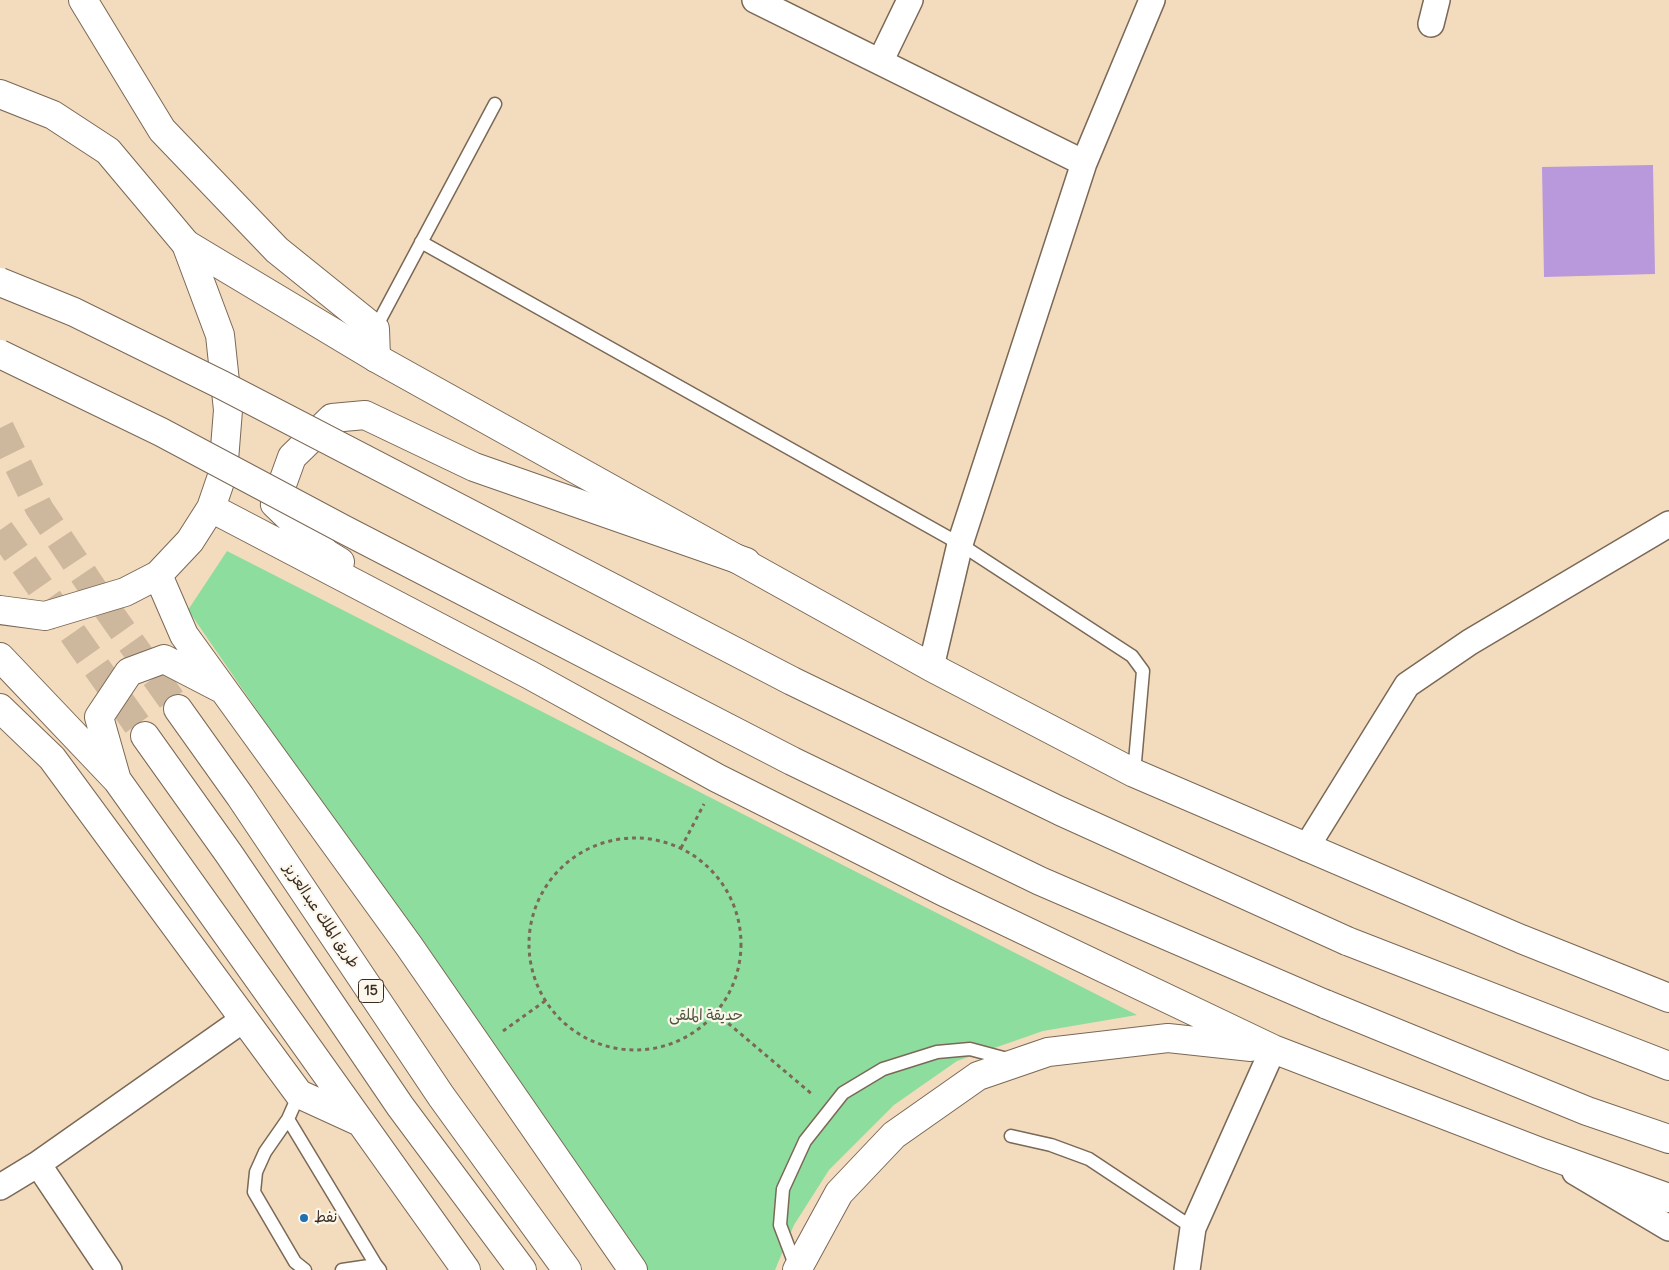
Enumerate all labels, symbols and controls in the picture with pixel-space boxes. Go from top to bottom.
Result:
street label: طريق الملك عبدالعزيز [279,860,363,972]
road number: 15 [358,979,384,1002]
park label: حديقة الملقى [669,1007,743,1025]
place label: نفط [314,1209,337,1227]
marker: نفط [298,1212,310,1224]

